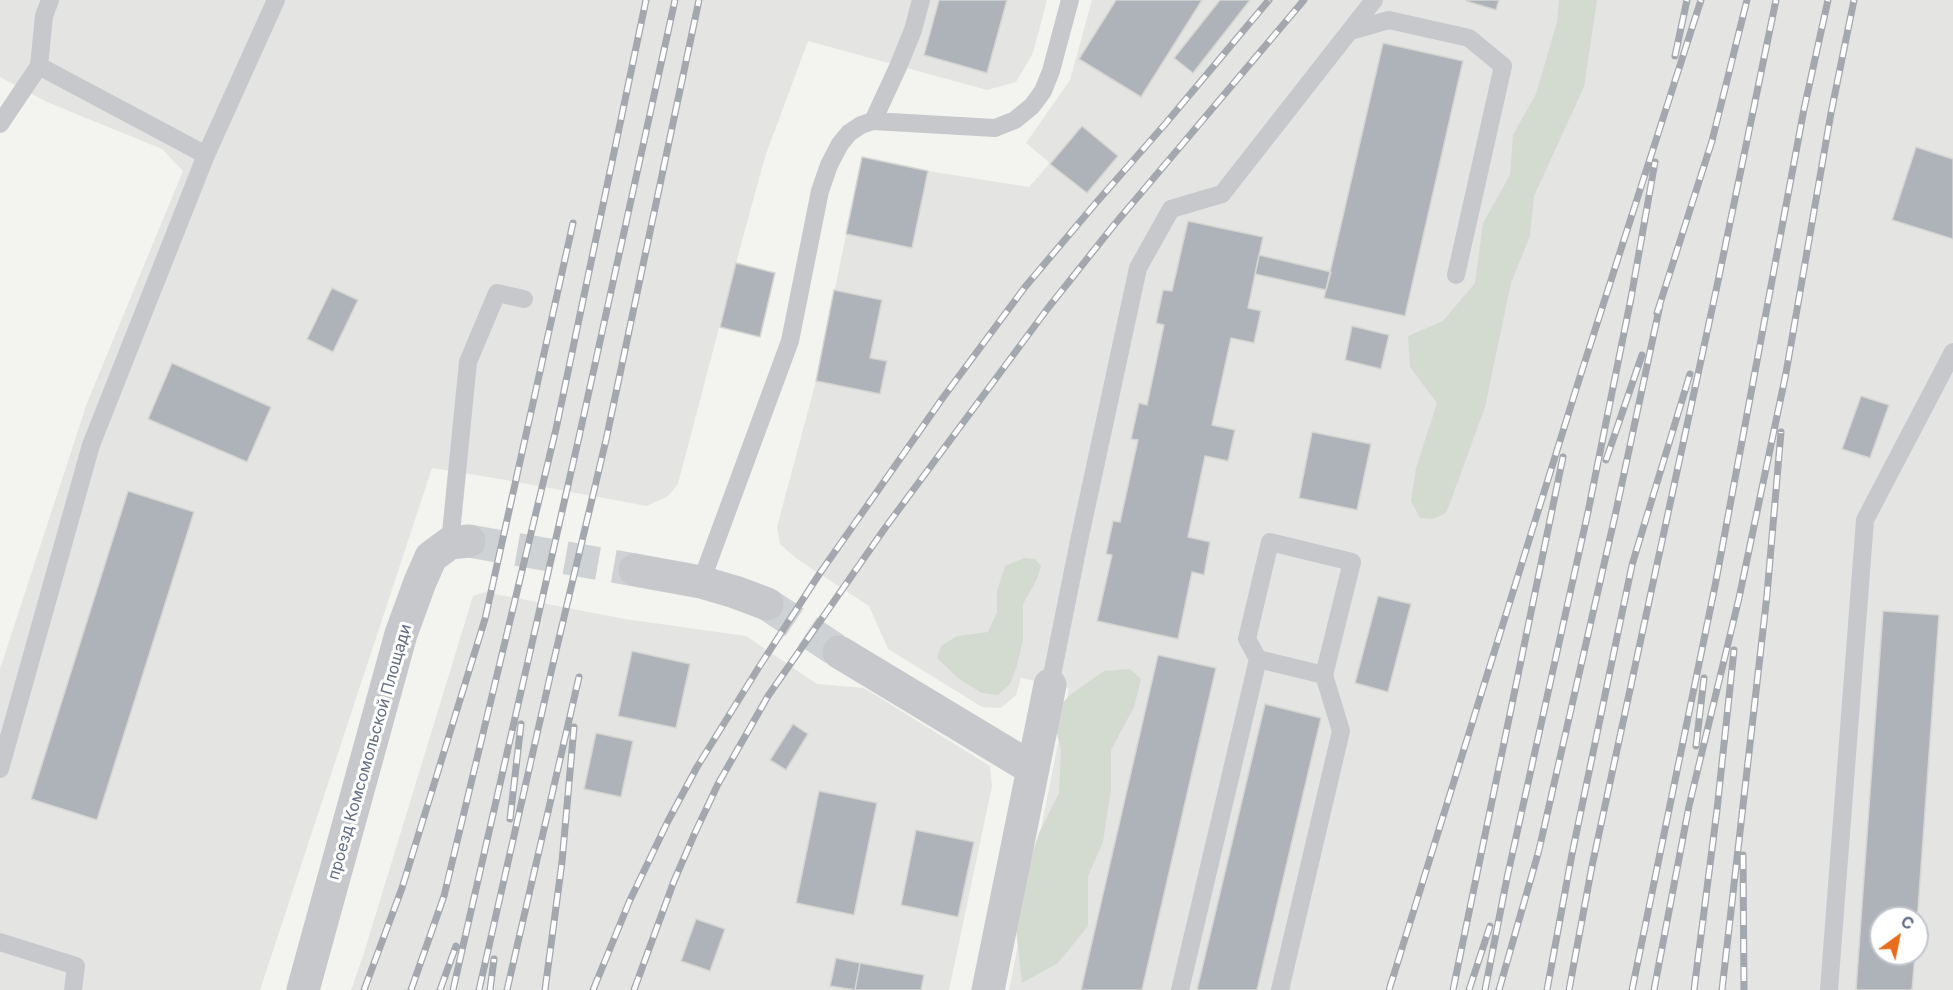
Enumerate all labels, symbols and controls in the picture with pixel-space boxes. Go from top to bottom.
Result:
street label: проезд Комсомольской Площади [324,622,416,882]
north arrow [1869,906,1929,966]
text: С [1897,911,1918,934]

